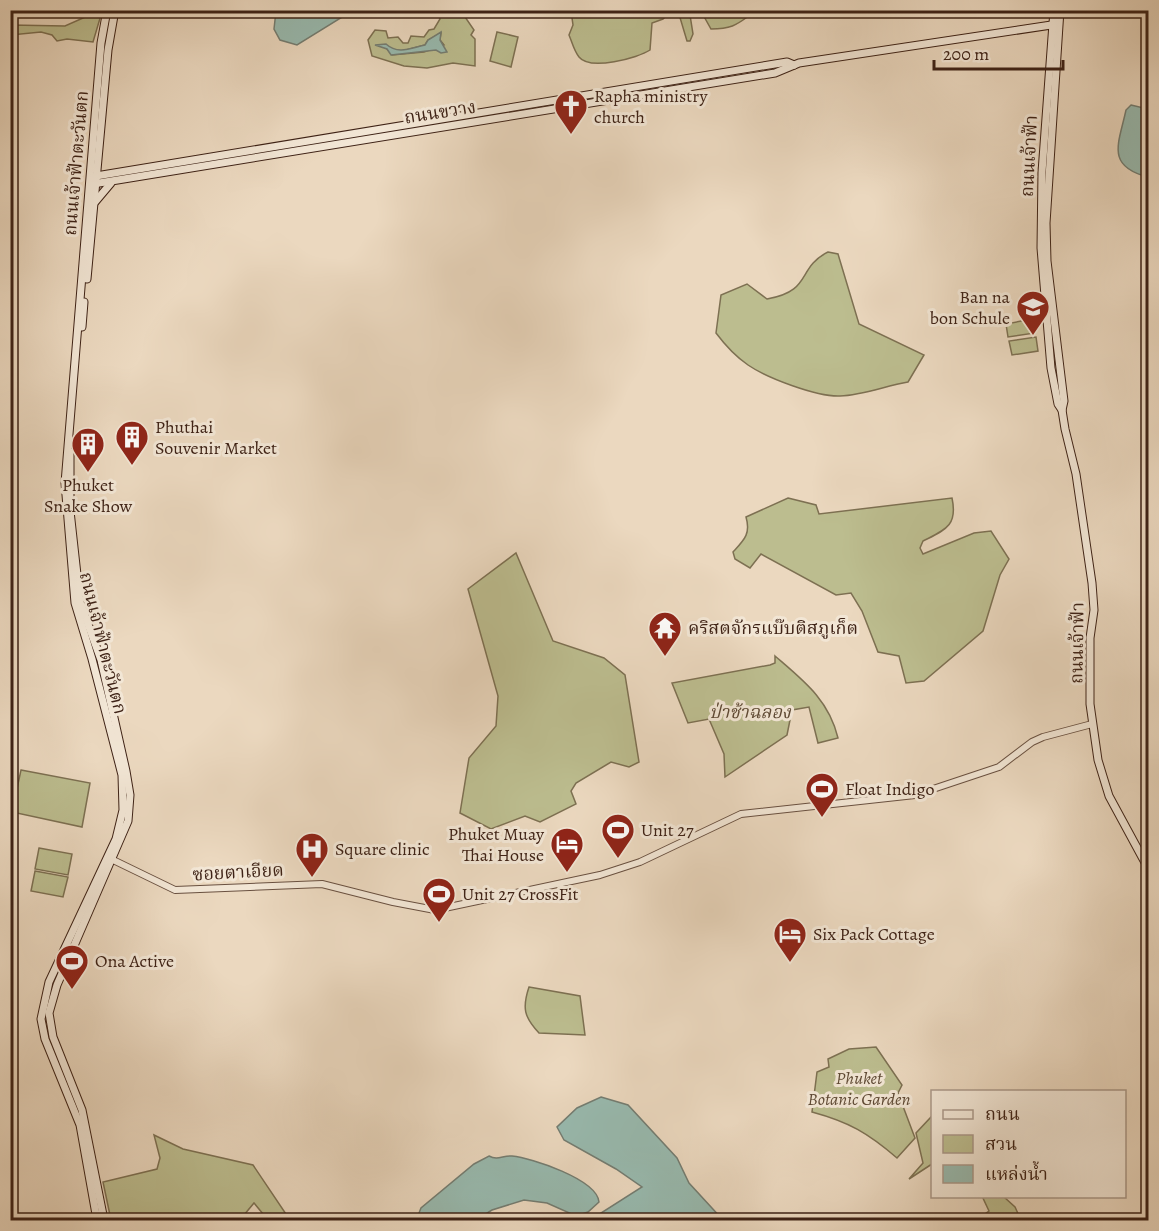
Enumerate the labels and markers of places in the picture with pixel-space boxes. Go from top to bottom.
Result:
place label: Rapha ministry church [594,84,708,129]
church icon: Rapha ministry church [553,88,589,135]
place label: Ban na bon Schule [930,285,1011,330]
school or university icon: Ban na bon Schule [1015,289,1051,336]
place label: Phuthai Souvenir Market [155,415,277,460]
building icon: Phuthai Souvenir Market [114,419,150,466]
building icon: Phuket Snake Show [70,426,106,473]
place label: Phuket Snake Show [44,473,132,518]
temple icon: คริสตจักรแบ๊บติสภูเก็ต [647,610,683,657]
place label: คริสตจักรแบ๊บติสภูเก็ต [688,616,858,640]
sports icon: Float Indigo [804,771,840,818]
place label: Float Indigo [845,777,934,801]
sports icon: Unit 27 [600,812,636,859]
place label: Unit 27 [641,818,694,842]
place label: Phuket Muay Thai House [448,822,545,867]
hotel icon: Phuket Muay Thai House [549,826,585,873]
hospital icon: Square clinic [294,831,330,878]
place label: Square clinic [335,837,430,861]
sports icon: Unit 27 CrossFit [421,876,457,923]
place label: Unit 27 CrossFit [462,882,578,906]
hotel icon: Six Pack Cottage [772,916,808,963]
place label: Six Pack Cottage [813,922,935,946]
sports icon: Ona Active [54,943,90,990]
place label: Ona Active [95,949,174,973]

